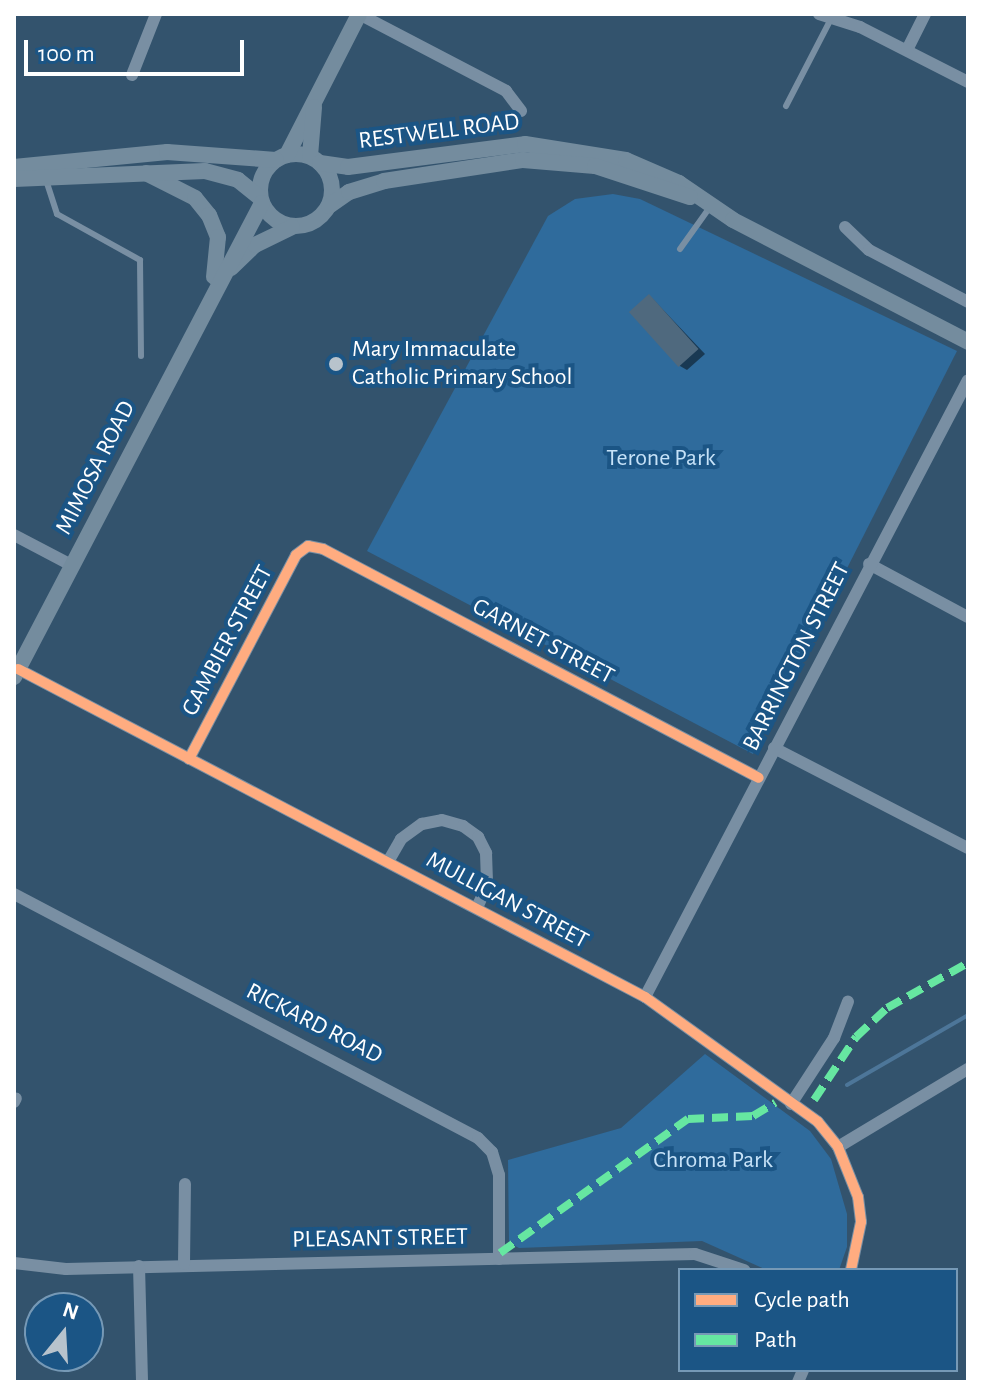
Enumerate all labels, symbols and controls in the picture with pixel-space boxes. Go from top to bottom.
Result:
scale bar [28,24,248,74]
text: 100 m [38,42,95,66]
street label: RESTWELL ROAD [357,108,521,156]
place label: Mary Immaculate Catholic Primary School [352,336,572,392]
marker: Mary Immaculate Catholic Primary School [327,355,345,373]
street label: MIMOSA ROAD [50,396,142,540]
park label: Terone Park [606,445,716,473]
street label: BARRINGTON STREET [737,558,857,756]
street label: GAMBIER STREET [176,561,280,721]
street label: GARNET STREET [467,593,619,691]
street label: MULLIGAN STREET [421,846,593,956]
street label: RICKARD ROAD [241,977,387,1071]
park label: Chroma Park [653,1147,773,1175]
street label: PLEASANT STREET [292,1223,468,1255]
legend [678,1268,958,1372]
text: Cycle path [754,1288,850,1312]
north arrow [24,1292,104,1372]
text: N [60,1298,81,1324]
text: Path [754,1328,797,1352]

